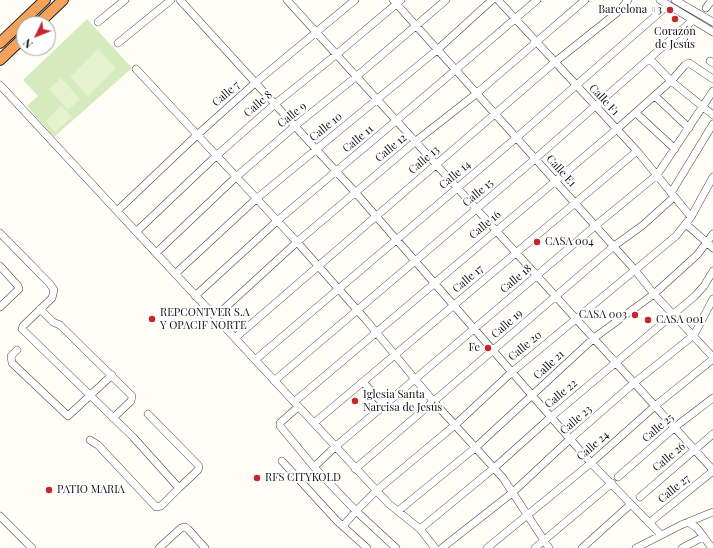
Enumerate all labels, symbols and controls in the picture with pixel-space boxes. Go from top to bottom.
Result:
place label: Barcelona #3 [598,3,662,17]
marker: Barcelona #3 [665,5,675,15]
marker: Corazón de Jesús [670,14,680,24]
north arrow [16,16,56,56]
place label: Corazón de Jesús [654,25,696,51]
text: N [19,36,36,52]
street label: Calle 7 [210,79,242,109]
street label: Calle F1 [586,82,622,118]
street label: Calle 8 [241,88,275,120]
street label: Calle 9 [275,99,309,131]
street label: Calle 10 [307,110,345,144]
street label: Calle 11 [340,122,376,156]
street label: Calle 12 [373,131,409,165]
street label: Calle 13 [406,143,442,177]
street label: Calle E1 [543,152,579,190]
street label: Calle 14 [437,158,473,192]
street label: Calle 15 [460,176,496,210]
street label: Calle 16 [466,208,504,242]
place label: CASA 004 [545,235,594,249]
marker: CASA 004 [532,237,542,247]
street label: Calle 17 [450,262,486,296]
street label: Calle 18 [497,262,535,296]
place label: REPCONTVER S.A Y OPACIF NORTE [160,306,250,332]
street label: Calle 19 [489,307,525,341]
place label: CASA 003 [579,308,627,322]
marker: CASA 003 [630,310,640,320]
place label: CASA 001 [656,313,703,327]
marker: REPCONTVER S.A Y OPACIF NORTE [147,314,157,324]
marker: CASA 001 [643,315,653,325]
street label: Calle 20 [506,328,544,364]
place label: Fe [468,341,480,355]
marker: Fe [483,343,493,353]
street label: Calle 21 [531,348,567,382]
street label: Calle 22 [542,377,580,411]
place label: Iglesia Santa Narcisa de Jesús [363,388,442,414]
marker: Iglesia Santa Narcisa de Jesús [350,396,360,406]
street label: Calle 23 [557,403,595,437]
street label: Calle 25 [639,411,677,445]
street label: Calle 24 [574,428,612,464]
street label: Calle 26 [650,440,688,474]
place label: RFS CITYKOLD [265,471,341,485]
street label: Calle 27 [655,472,693,506]
marker: RFS CITYKOLD [252,473,262,483]
place label: PATIO MARIA [57,483,125,497]
marker: PATIO MARIA [44,485,54,495]

